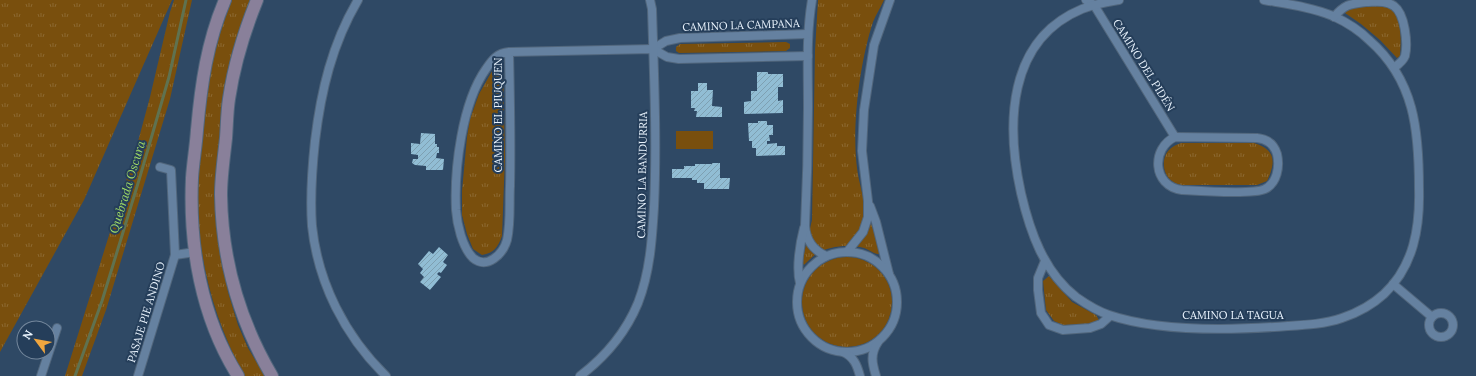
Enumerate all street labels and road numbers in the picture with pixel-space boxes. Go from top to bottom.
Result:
street label: CAMINO LA CAMPANA [682,16,801,34]
street label: CAMINO DEL PIDÉN [1110,16,1178,114]
street label: CAMINO EL PIUQUEN [491,58,505,173]
street label: CAMINO LA BANDURRIA [634,110,650,239]
street label: PASAJE PIE ANDINO [124,260,168,364]
street label: CAMINO LA TAGUA [1182,308,1285,322]

